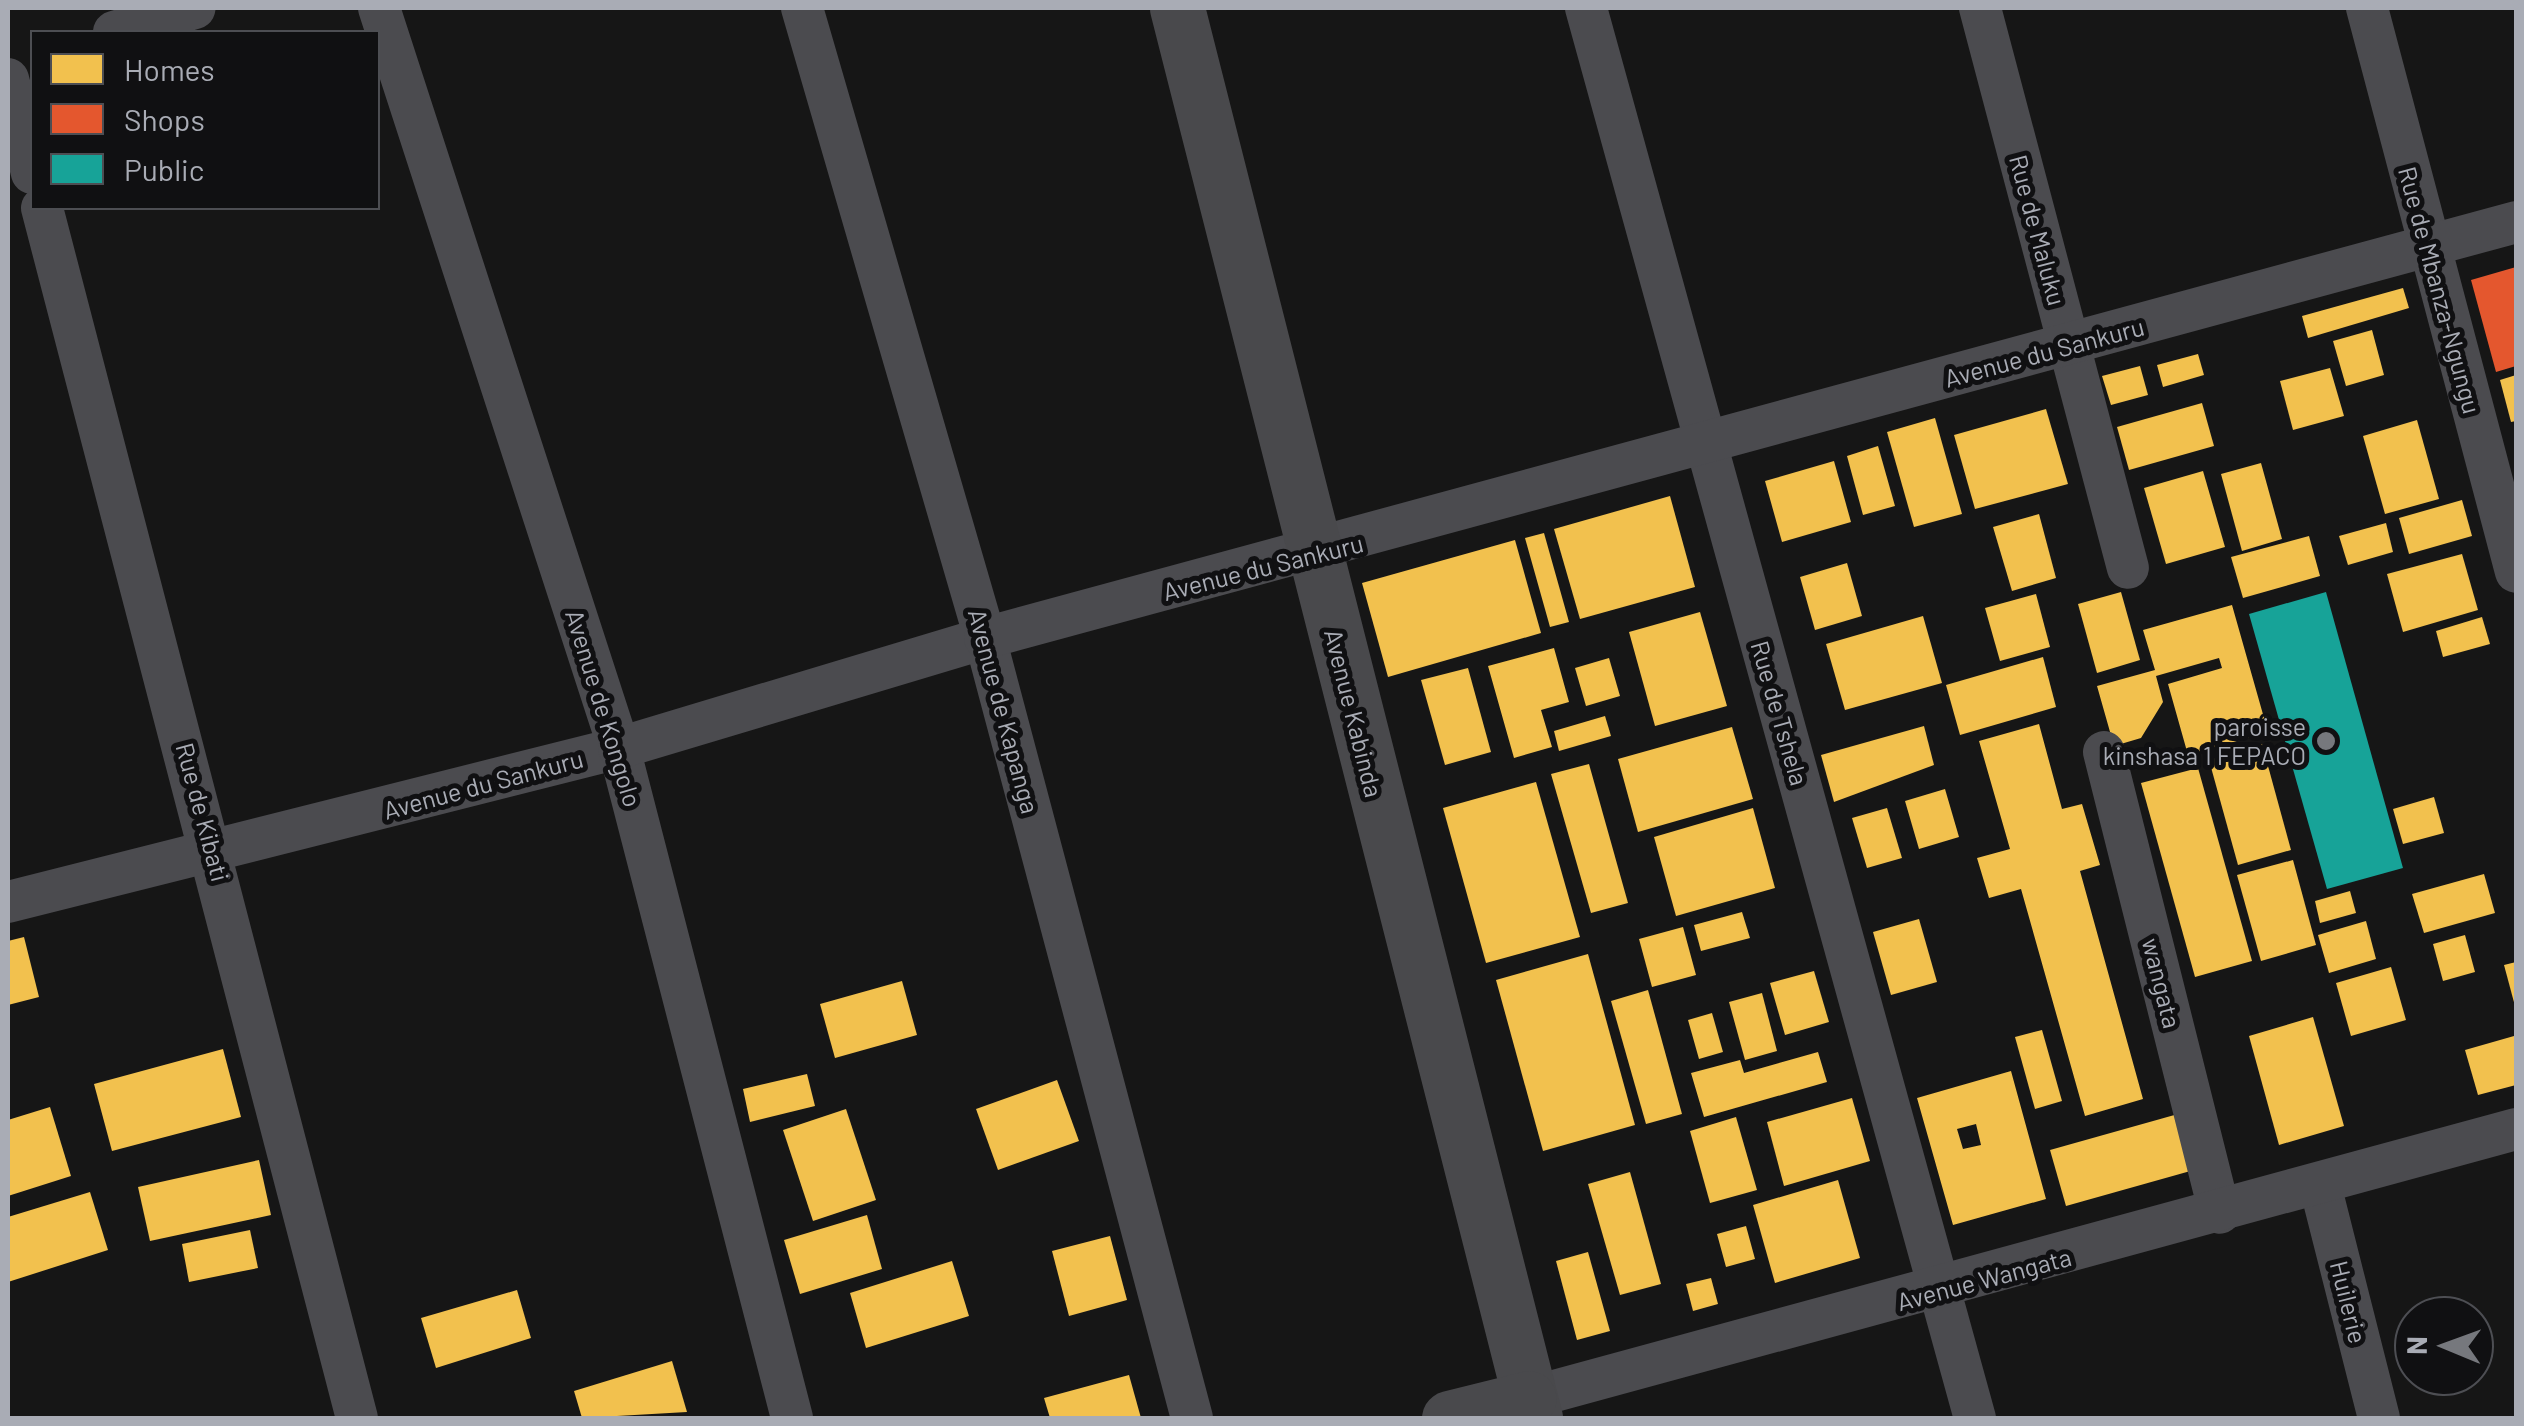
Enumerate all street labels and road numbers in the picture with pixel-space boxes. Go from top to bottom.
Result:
street label: Rue de Maluku [2003,151,2073,309]
street label: Rue de Mbanza-Ngungu [2393,163,2487,417]
street label: Avenue du Sankuru [1941,311,2147,393]
street label: Avenue du Sankuru [1160,528,1366,606]
street label: Avenue de Kapanga [962,605,1046,817]
street label: Avenue de Kongolo [560,606,648,810]
street label: Avenue Kabinda [1319,626,1389,800]
street label: Rue de Tshela [1745,637,1815,789]
street label: Rue de Kibati [170,739,236,885]
street label: Avenue du Sankuru [380,743,586,825]
street label: wangata [2136,935,2188,1031]
street label: Avenue Wangata [1893,1241,2075,1317]
street label: Huilerie [2324,1258,2374,1346]

